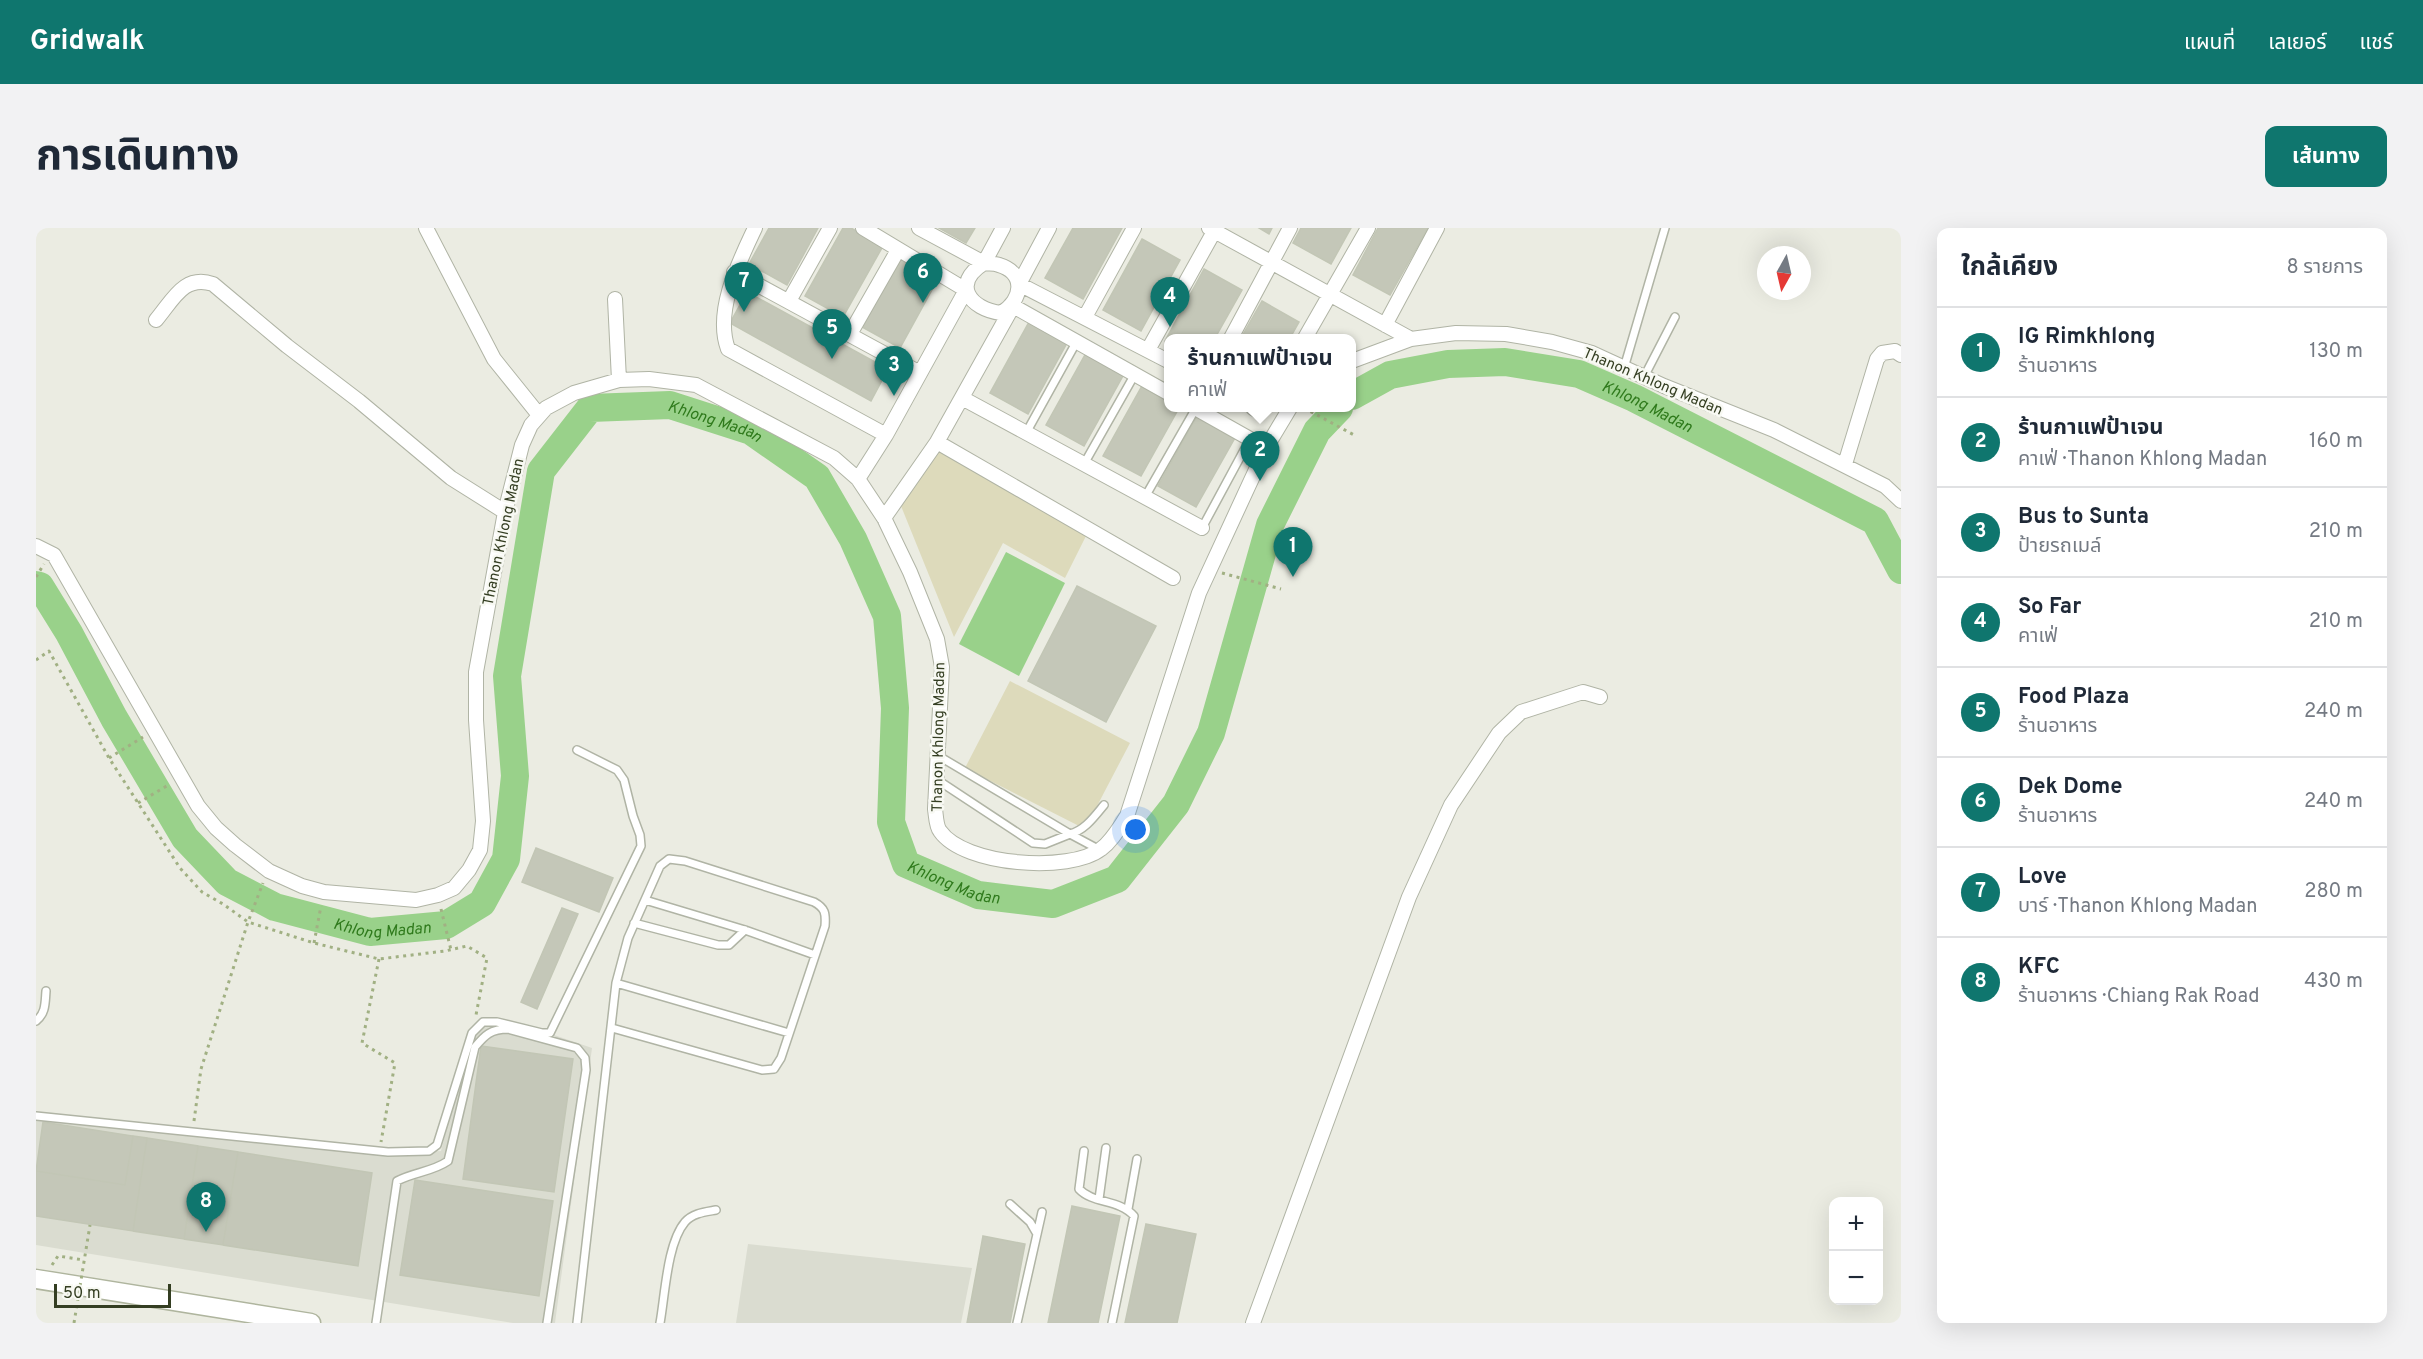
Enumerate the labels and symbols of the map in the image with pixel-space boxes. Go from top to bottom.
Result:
north arrow [1757,246,1811,300]
pin: 6 [904,254,942,303]
pin: 7 [724,262,764,312]
pin: 4 [1150,278,1190,327]
pin: 5 [812,310,852,359]
street label: Thanon Khlong Madan [1580,343,1726,419]
pin: 3 [874,346,914,396]
water label: Khlong Madan [1599,376,1695,438]
water label: Khlong Madan [665,397,766,448]
pin: 2 [1240,432,1280,481]
street label: Thanon Khlong Madan [480,457,529,608]
pin: 1 [1274,528,1312,577]
street label: Thanon Khlong Madan [929,662,950,812]
your location [1121,815,1150,844]
water label: Khlong Madan [903,858,1001,910]
water label: Khlong Madan [331,915,432,944]
pin: 8 [186,1182,226,1232]
scale bar [54,1281,171,1308]

